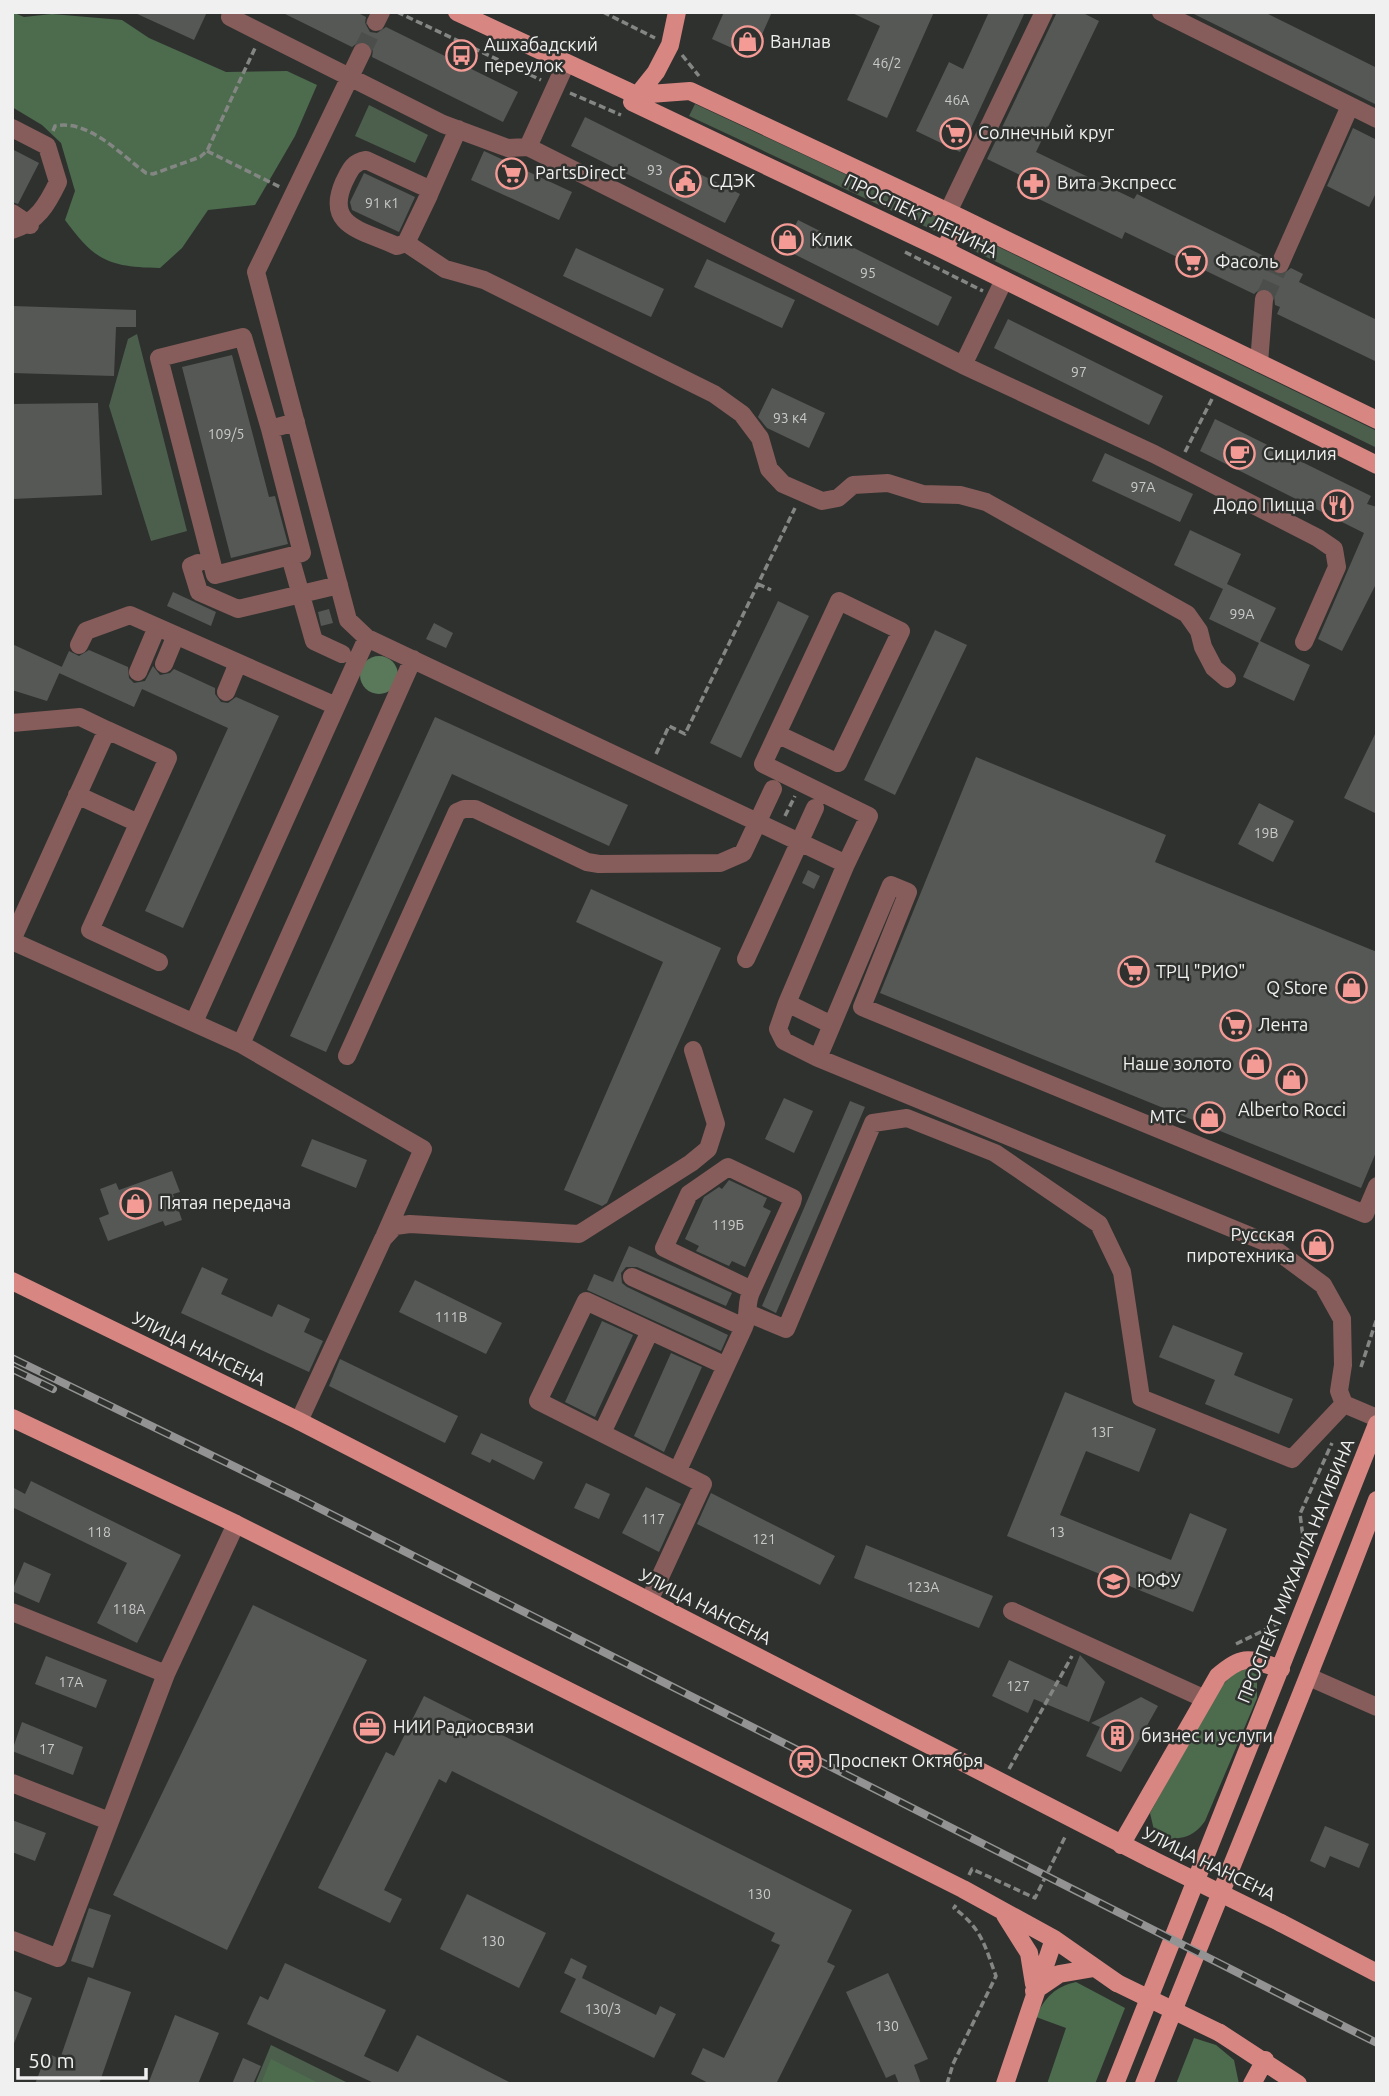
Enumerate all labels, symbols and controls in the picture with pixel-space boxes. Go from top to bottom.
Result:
shop icon: Ванлав [730,25,764,59]
place label: Ванлав [770,31,831,51]
place label: Ашхабадский переулок [484,34,598,75]
bus stop icon: Ашхабадский переулок [444,38,478,72]
house number: 46/2 [873,55,901,71]
house number: 46А [945,92,969,108]
supermarket icon: Солнечный круг [938,116,972,150]
place label: Солнечный круг [978,122,1114,142]
supermarket icon: PartsDirect [495,156,529,190]
place label: PartsDirect [535,162,626,182]
house number: 93 [647,162,663,178]
public building icon: СДЭК [669,164,703,198]
pharmacy icon: Вита Экспресс [1017,166,1051,200]
street label: ПРОСПЕКТ ЛЕНИНА [841,169,1002,261]
place label: СДЭК [709,170,755,190]
place label: Вита Экспресс [1057,172,1176,192]
house number: 91 к1 [365,195,399,211]
shop icon: Клик [771,223,805,257]
place label: Клик [811,229,853,249]
supermarket icon: Фасоль [1175,245,1209,279]
place label: Фасоль [1215,251,1278,271]
house number: 95 [860,265,876,281]
house number: 97 [1071,364,1087,380]
house number: 93 к4 [773,410,807,426]
house number: 109/5 [208,426,244,442]
cafe icon: Сицилия [1223,437,1257,471]
place label: Сицилия [1263,443,1337,463]
house number: 97А [1131,479,1155,495]
restaurant icon: Додо Пицца [1321,488,1355,522]
place label: Додо Пицца [1213,494,1315,514]
house number: 99А [1230,606,1254,622]
house number: 19В [1254,825,1278,841]
supermarket icon: ТРЦ "РИО" [1116,955,1150,989]
place label: ТРЦ "РИО" [1156,961,1245,981]
shop icon: Q Store [1334,971,1368,1005]
place label: Q Store [1266,977,1328,998]
supermarket icon: Лента [1218,1008,1252,1042]
place label: Лента [1258,1014,1308,1034]
shop icon: Наше золото [1238,1047,1272,1081]
place label: Наше золото [1123,1053,1232,1073]
shop icon: Alberto Rocci [1275,1062,1309,1096]
place label: Alberto Rocci [1238,1099,1346,1119]
shop icon: МТС [1192,1100,1226,1134]
place label: МТС [1150,1106,1186,1126]
shop icon: Пятая передача [119,1186,153,1220]
place label: Пятая передача [159,1192,291,1212]
house number: 119Б [712,1217,744,1233]
place label: Русская пиротехника [1186,1224,1295,1265]
shop icon: Русская пиротехника [1301,1228,1335,1262]
street label: УЛИЦА НАНСЕНА [130,1307,270,1389]
house number: 111В [435,1309,467,1325]
house number: 13Г [1091,1424,1113,1440]
street label: ПРОСПЕКТ МИХАИЛА НАГИБИНА [1233,1435,1357,1706]
house number: 117 [641,1511,665,1527]
house number: 118 [87,1524,111,1540]
house number: 13 [1049,1524,1065,1540]
house number: 121 [752,1531,776,1547]
street label: УЛИЦА НАНСЕНА [636,1564,775,1648]
school or university icon: ЮФУ [1097,1564,1131,1598]
place label: ЮФУ [1137,1570,1181,1590]
house number: 123А [907,1579,939,1595]
house number: 118А [113,1601,145,1617]
house number: 17А [59,1674,83,1690]
house number: 127 [1006,1678,1030,1694]
office icon: НИИ Радиосвязи [353,1710,387,1744]
place label: НИИ Радиосвязи [393,1716,534,1736]
building icon: бизнес и услуги [1101,1719,1135,1753]
place label: бизнес и услуги [1141,1725,1273,1745]
house number: 17 [39,1741,55,1757]
station icon: Проспект Октября [788,1744,822,1778]
place label: Проспект Октября [828,1750,983,1770]
street label: УЛИЦА НАНСЕНА [1140,1822,1280,1904]
house number: 130 [747,1886,771,1902]
house number: 130 [481,1933,505,1949]
house number: 130/3 [585,2001,621,2017]
house number: 130 [875,2018,899,2034]
scale bar [18,2036,145,2080]
text: 50 m [28,2048,75,2072]

